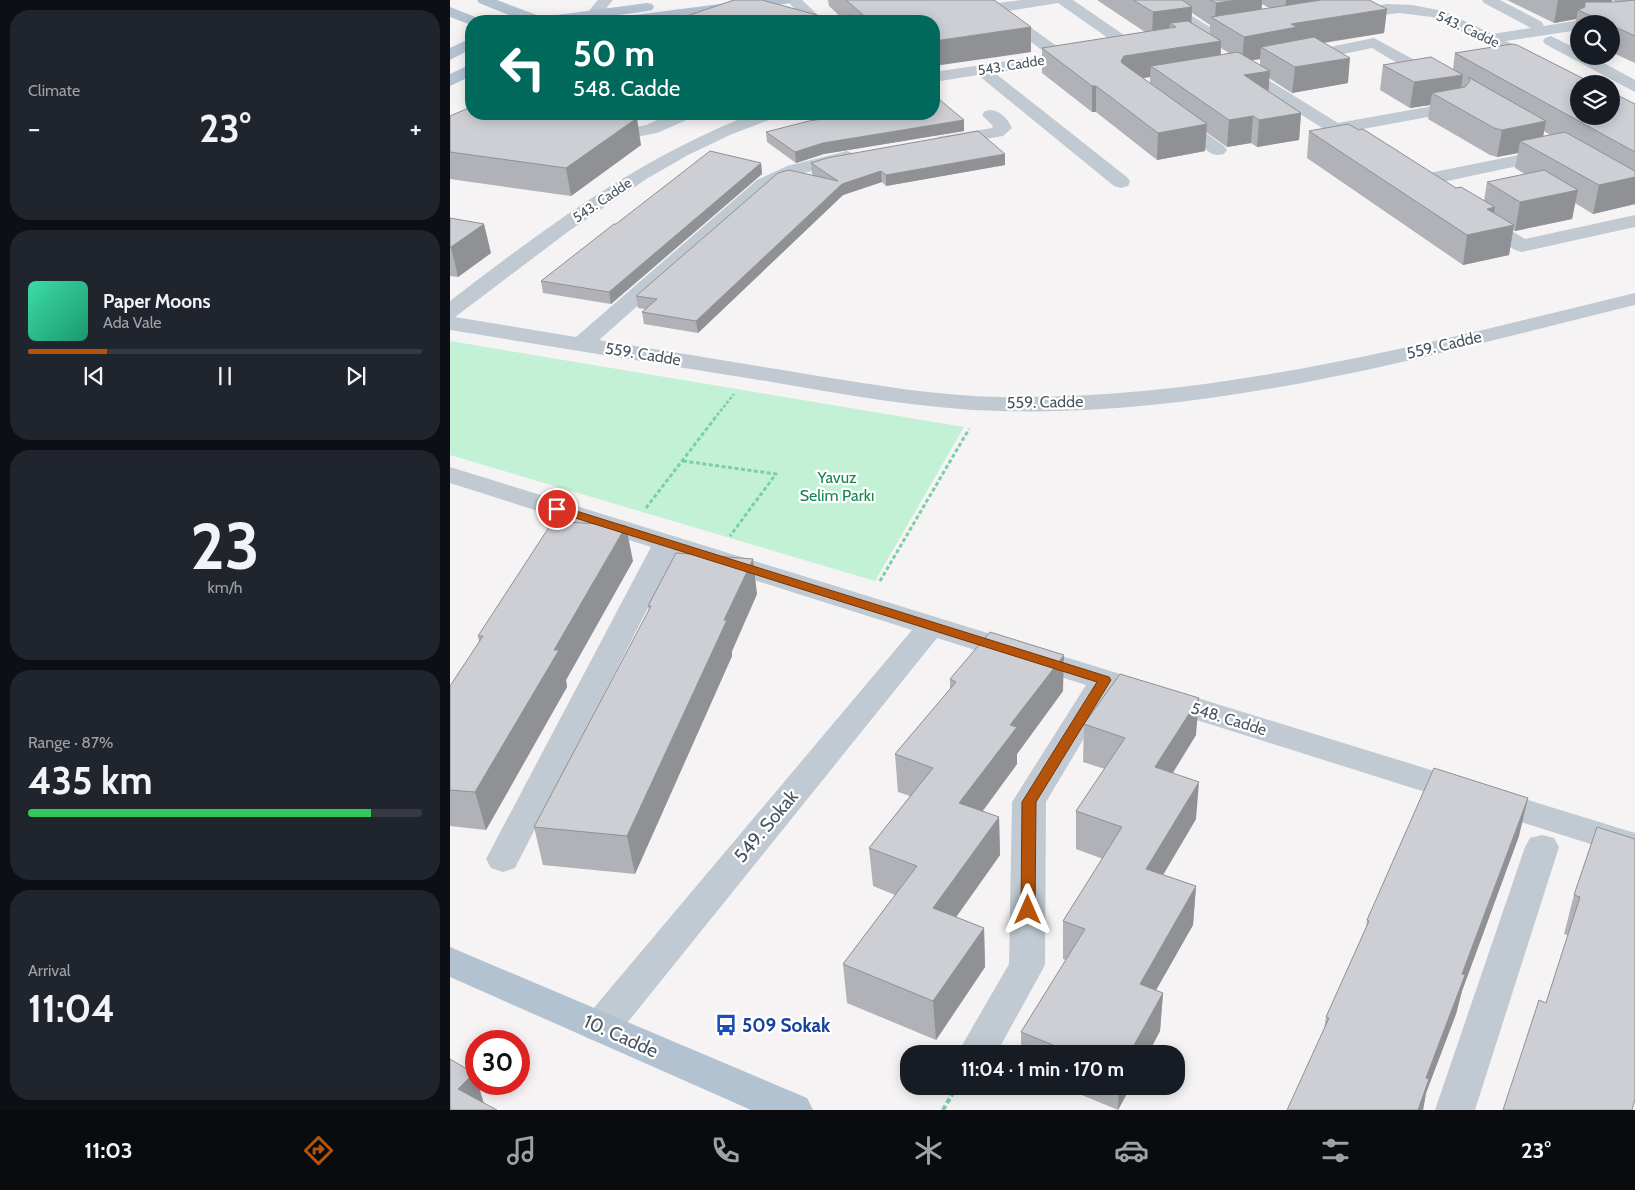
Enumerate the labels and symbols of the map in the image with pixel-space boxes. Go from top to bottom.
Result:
street label: 543. Cadde [1434,7,1502,51]
street label: 543. Cadde [976,51,1046,79]
street label: 543. Cadde [569,174,635,226]
street label: 559. Cadde [1405,327,1483,363]
street label: 559. Cadde [604,339,682,369]
street label: 559. Cadde [1007,392,1083,412]
park label: Yavuz Selim Parkı [800,468,874,505]
pin [536,488,578,530]
street label: 548. Cadde [1189,699,1269,739]
street label: 549. Sokak [729,785,803,867]
position arrow [1001,883,1053,935]
street label: 10. Cadde [580,1009,662,1063]
bus stop icon: 509 Sokak [713,1012,739,1038]
place label: 509 Sokak [742,1014,831,1037]
speed limit sign: 30 [465,1030,530,1095]

